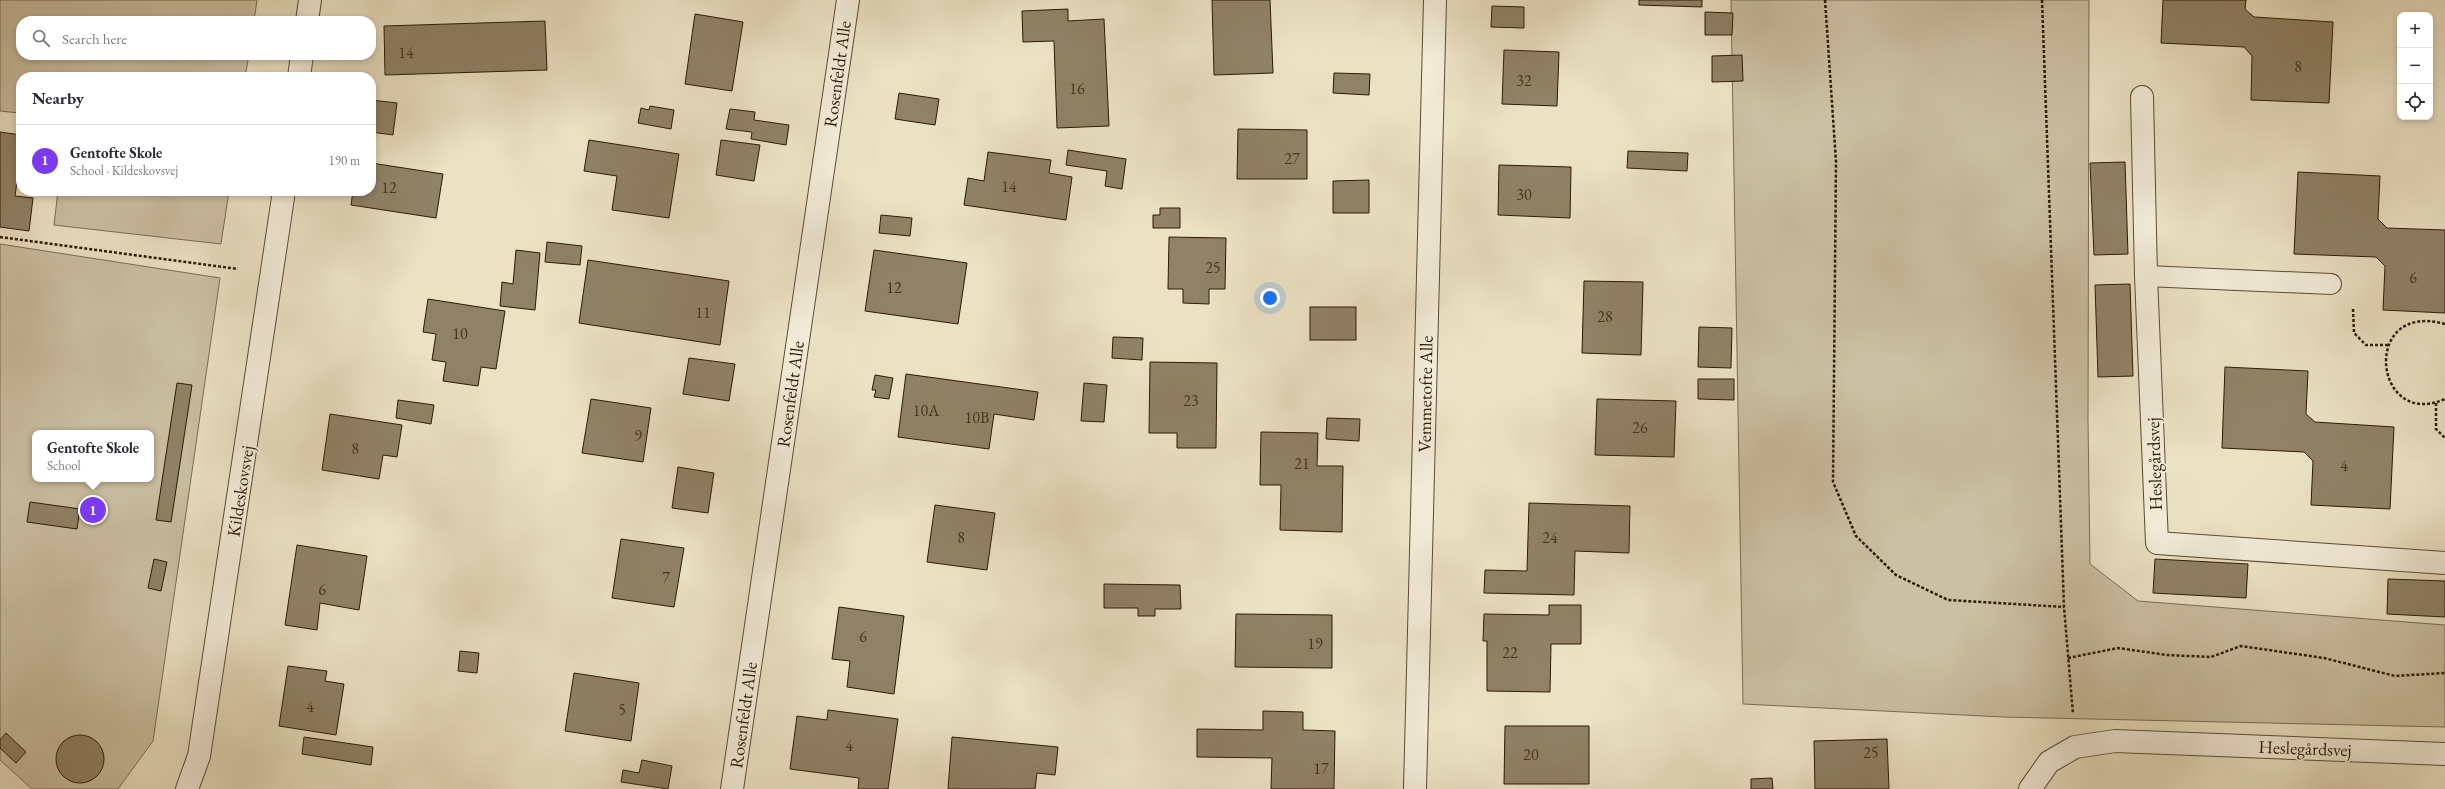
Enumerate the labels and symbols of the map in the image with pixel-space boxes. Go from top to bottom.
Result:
street label: Rosenfeldt Alle [818,19,856,129]
house number: 14 [398,42,414,63]
house number: 8 [2294,56,2302,77]
house number: 32 [1516,70,1532,91]
house number: 16 [1069,78,1085,99]
house number: 27 [1284,148,1300,169]
house number: 14 [1001,176,1017,197]
house number: 12 [381,177,397,198]
house number: 30 [1516,184,1532,205]
house number: 25 [1205,257,1221,278]
house number: 6 [2409,267,2417,288]
house number: 12 [886,277,902,298]
your location [1260,288,1280,308]
house number: 11 [695,302,711,323]
house number: 28 [1597,306,1613,327]
house number: 10 [452,323,468,344]
street label: Vemmetofte Alle [1412,335,1438,453]
street label: Rosenfeldt Alle [771,339,809,449]
house number: 23 [1183,390,1199,411]
house number: 10A [913,400,940,421]
house number: 10B [965,407,989,428]
house number: 26 [1632,417,1648,438]
street label: Heslegårdsvej [2141,417,2167,511]
house number: 9 [634,425,642,446]
house number: 8 [351,438,359,459]
street label: Kildeskovsvej [221,444,259,538]
house number: 21 [1294,453,1310,474]
house number: 4 [2340,455,2348,476]
pin: 1 [80,495,106,525]
house number: 8 [957,527,965,548]
house number: 24 [1542,527,1558,548]
house number: 7 [662,567,670,588]
house number: 6 [318,579,326,600]
house number: 6 [859,626,867,647]
house number: 19 [1307,633,1323,654]
house number: 22 [1502,642,1518,663]
street label: Rosenfeldt Alle [724,660,762,770]
house number: 4 [306,696,314,717]
house number: 5 [618,699,626,720]
house number: 4 [845,735,853,756]
street label: Heslegårdsvej [2258,735,2352,761]
house number: 25 [1863,742,1879,763]
house number: 20 [1523,744,1539,765]
house number: 17 [1313,758,1329,779]

